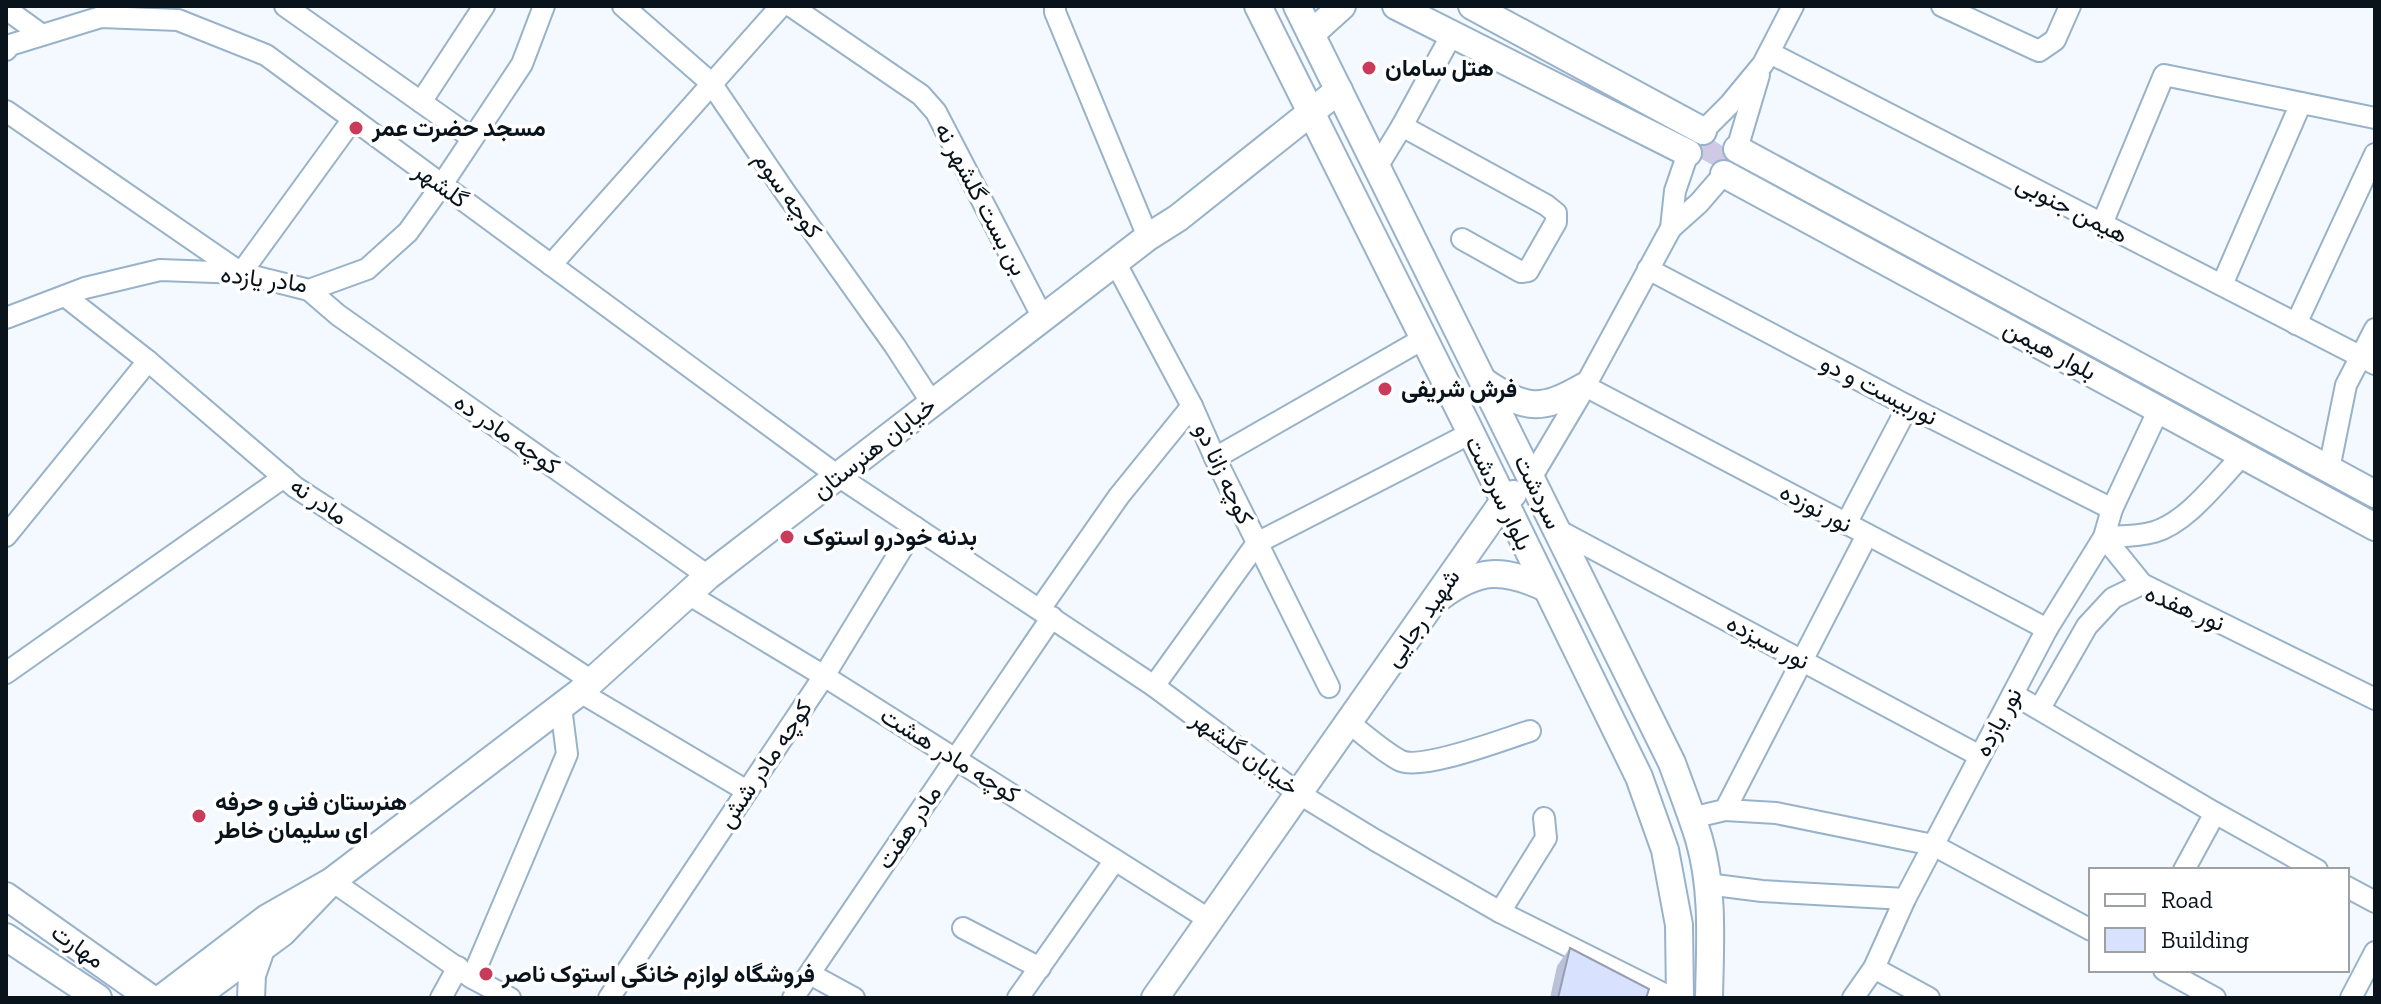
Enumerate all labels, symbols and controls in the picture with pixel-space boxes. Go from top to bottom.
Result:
place label: هتل سامان [1385,53,1494,82]
marker: هتل سامان [1360,59,1378,77]
place label: مسجد حضرت عمر [371,113,546,143]
street label: بن بست گلشهر نه [928,117,1034,281]
marker: مسجد حضرت عمر [347,119,365,137]
street label: کوچه سوم [746,146,829,245]
street label: گلشهر [407,155,474,215]
street label: هیمن جنوبی [2011,168,2133,250]
street label: مادر یازده [219,259,309,299]
street label: بلوار هیمن [1998,313,2102,387]
street label: نوربیست و دو [1816,348,1942,432]
place label: فرش شریفی [1401,374,1517,404]
marker: فرش شریفی [1376,380,1394,398]
street label: کوچه مادر ده [448,387,566,482]
street label: خیابان هنرستان [806,390,942,506]
street label: کوچه زانا دو [1187,419,1260,530]
street label: بلوار سردشت [1458,431,1540,555]
street label: سردشت [1507,450,1569,534]
street label: مادر نه [284,470,354,532]
street label: نور نوزده [1775,477,1857,539]
place label: بدنه خودرو استوک [803,522,977,552]
marker: بدنه خودرو استوک [778,528,796,546]
street label: شهید رجایی [1377,563,1467,673]
street label: نور هفده [2141,578,2229,638]
street label: نور سیزده [1721,608,1815,676]
street label: نور یازده [1967,682,2029,762]
street label: کوچه مادر شش [711,694,820,834]
street label: کوچه مادر هشت [874,700,1025,811]
street label: خیابان گلشهر [1184,703,1305,802]
street label: مادر هفت [870,779,948,875]
place label: هنرستان فنی و حرفه ای سلیمان خاطر [214,787,407,845]
marker: هنرستان فنی و حرفه ای سلیمان خاطر [190,807,208,825]
legend [2089,868,2349,972]
text: Road [2161,885,2213,914]
street label: مهارت [45,917,111,975]
text: Building [2161,925,2249,954]
place label: فروشگاه لوازم خانگى استوک ناصر [501,959,815,990]
marker: فروشگاه لوازم خانگى استوک ناصر [477,965,495,983]

